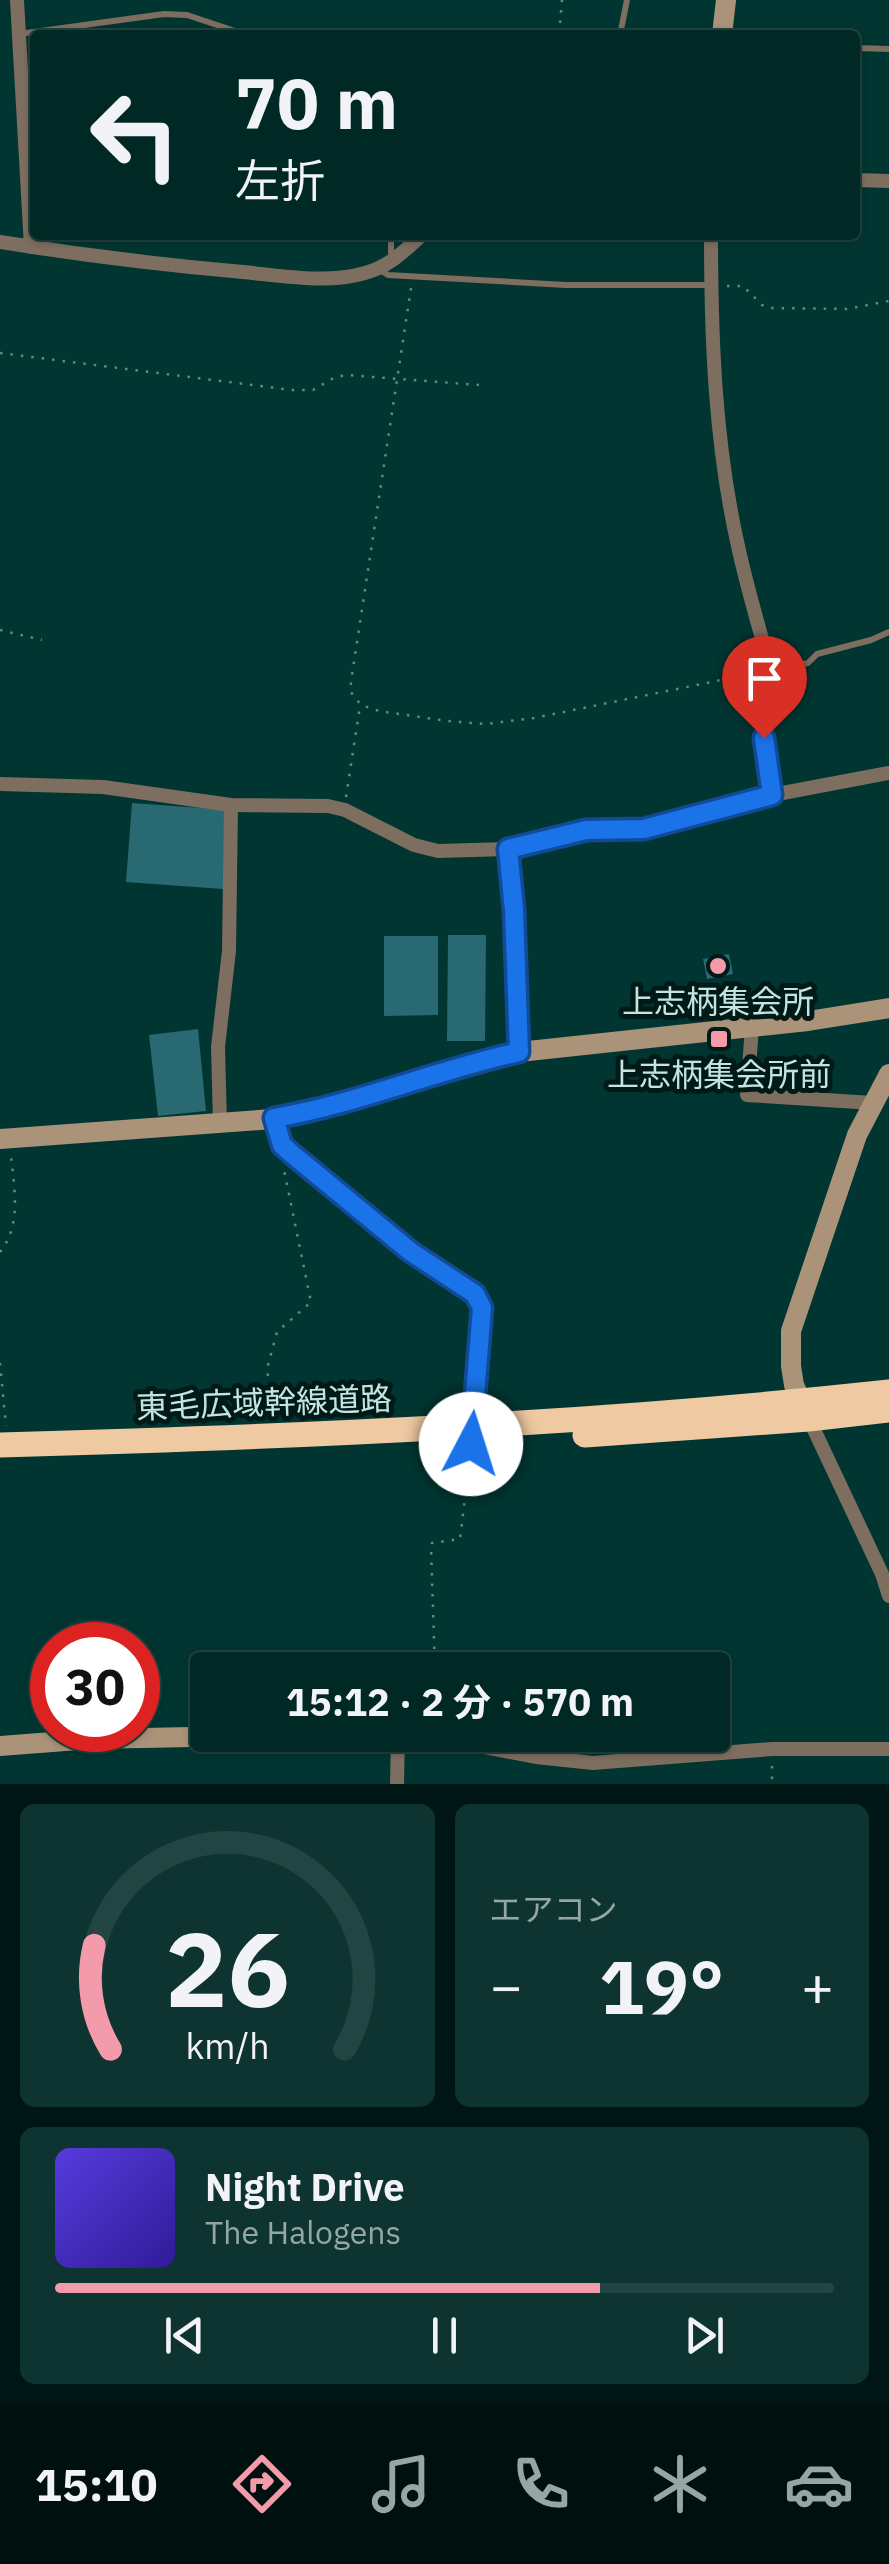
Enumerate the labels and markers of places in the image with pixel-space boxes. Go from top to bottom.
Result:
pin [722,636,807,739]
marker: 上志柄集会所 [707,955,729,977]
place label: 上志柄集会所 [622,980,814,1022]
marker: 上志柄集会所前 [708,1028,730,1050]
place label: 上志柄集会所前 [607,1053,831,1095]

